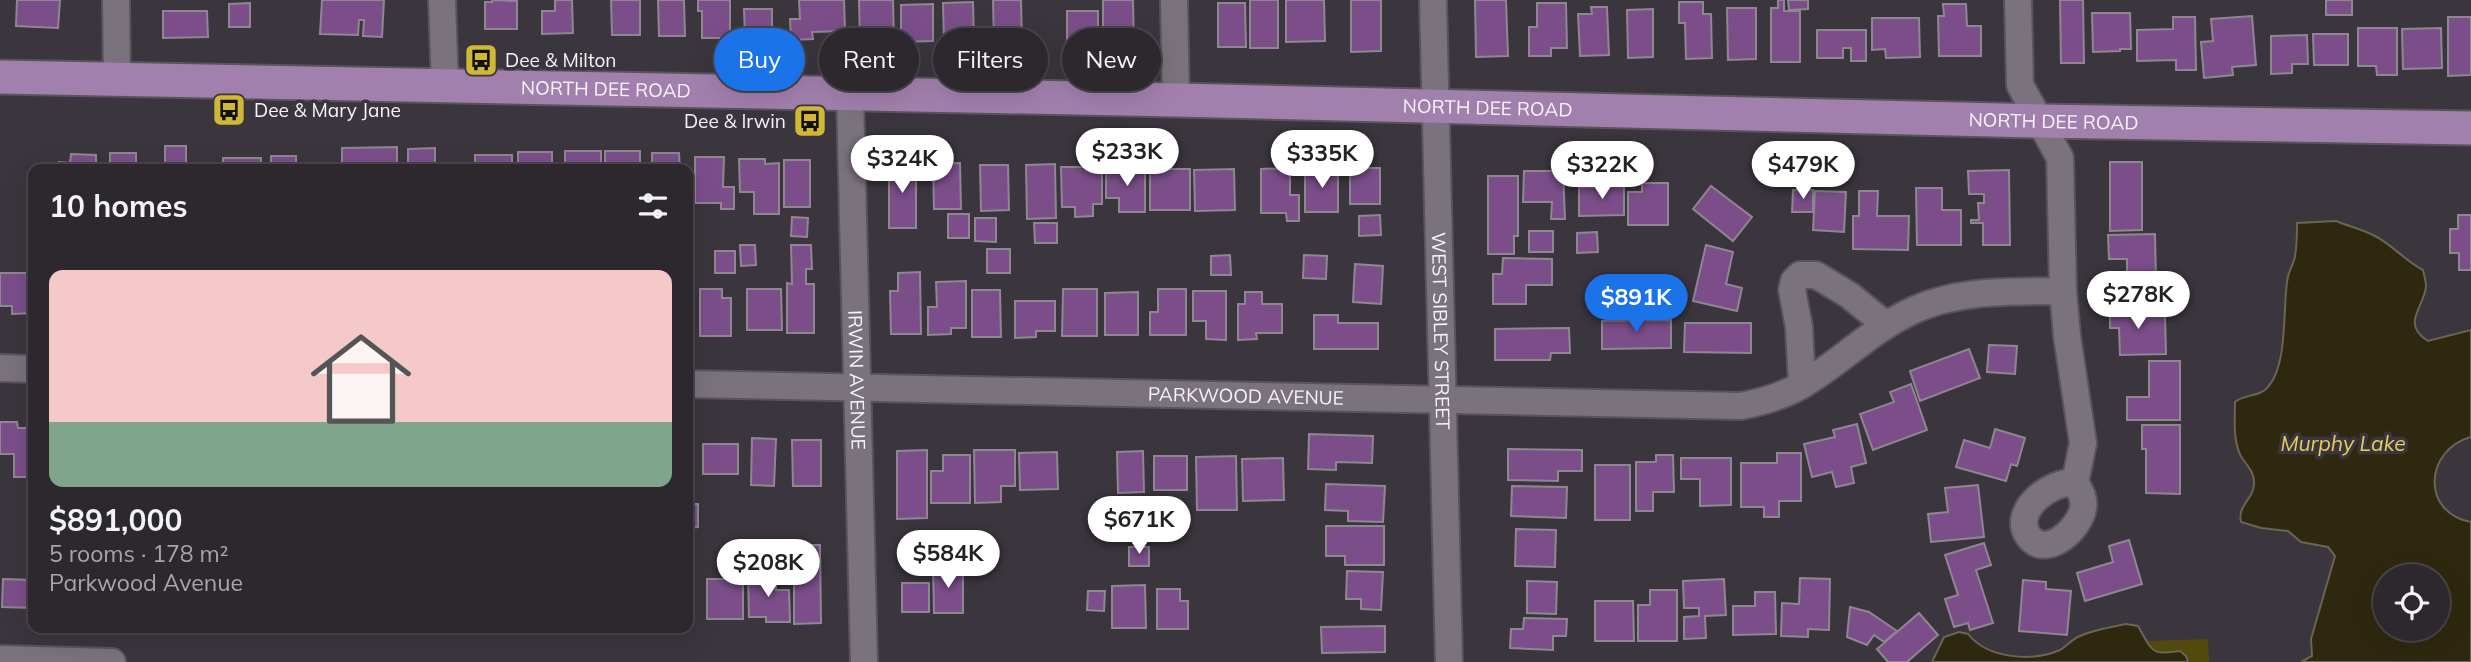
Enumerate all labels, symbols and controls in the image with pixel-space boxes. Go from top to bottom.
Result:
chip: Buy [714,28,805,91]
chip: Rent [819,28,919,91]
chip: Filters [933,28,1048,91]
chip: New [1062,28,1161,91]
bus stop icon: Dee & Milton [462,41,500,79]
place label: Dee & Milton [505,48,616,72]
street label: NORTH DEE ROAD [521,75,691,103]
bus stop icon: Dee & Mary Jane [210,91,248,129]
street label: NORTH DEE ROAD [1402,94,1573,122]
place label: Dee & Mary Jane [254,98,401,122]
bus stop icon: Dee & Irwin [791,102,829,140]
street label: NORTH DEE ROAD [1968,107,2139,135]
place label: Dee & Irwin [684,109,786,133]
pin: $233K [1078,128,1176,188]
pin: $335K [1273,130,1371,190]
pin: $324K [853,136,951,195]
text: $233K [1092,136,1162,165]
text: $335K [1287,138,1357,167]
pin: $322K [1553,142,1651,201]
pin: $479K [1754,142,1852,201]
text: $324K [867,143,937,172]
text: $322K [1567,149,1637,178]
text: $479K [1768,149,1838,178]
text: 10 homes [49,187,188,225]
icon: filters [634,187,672,225]
street label: WEST SIBLEY STREET [1427,232,1455,430]
pin: $278K [2089,272,2187,331]
pin: $891K [1587,274,1685,334]
text: $278K [2103,279,2173,308]
text: $891K [1601,282,1671,311]
street label: IRWIN AVENUE [843,310,871,450]
icon: home [298,316,424,442]
street label: PARKWOOD AVENUE [1148,382,1344,410]
water label: Murphy Lake [2280,430,2406,456]
pin: $671K [1090,496,1188,556]
text: $891,000 [49,501,182,539]
text: $671K [1104,504,1174,533]
pin: $584K [899,530,997,590]
text: $584K [913,538,983,567]
text: 5 rooms · 178 m² [49,539,229,568]
pin: $208K [719,540,817,599]
text: $208K [733,547,803,576]
map controls [2373,564,2450,641]
button: locate [2373,564,2450,641]
text: Parkwood Avenue [49,568,243,597]

